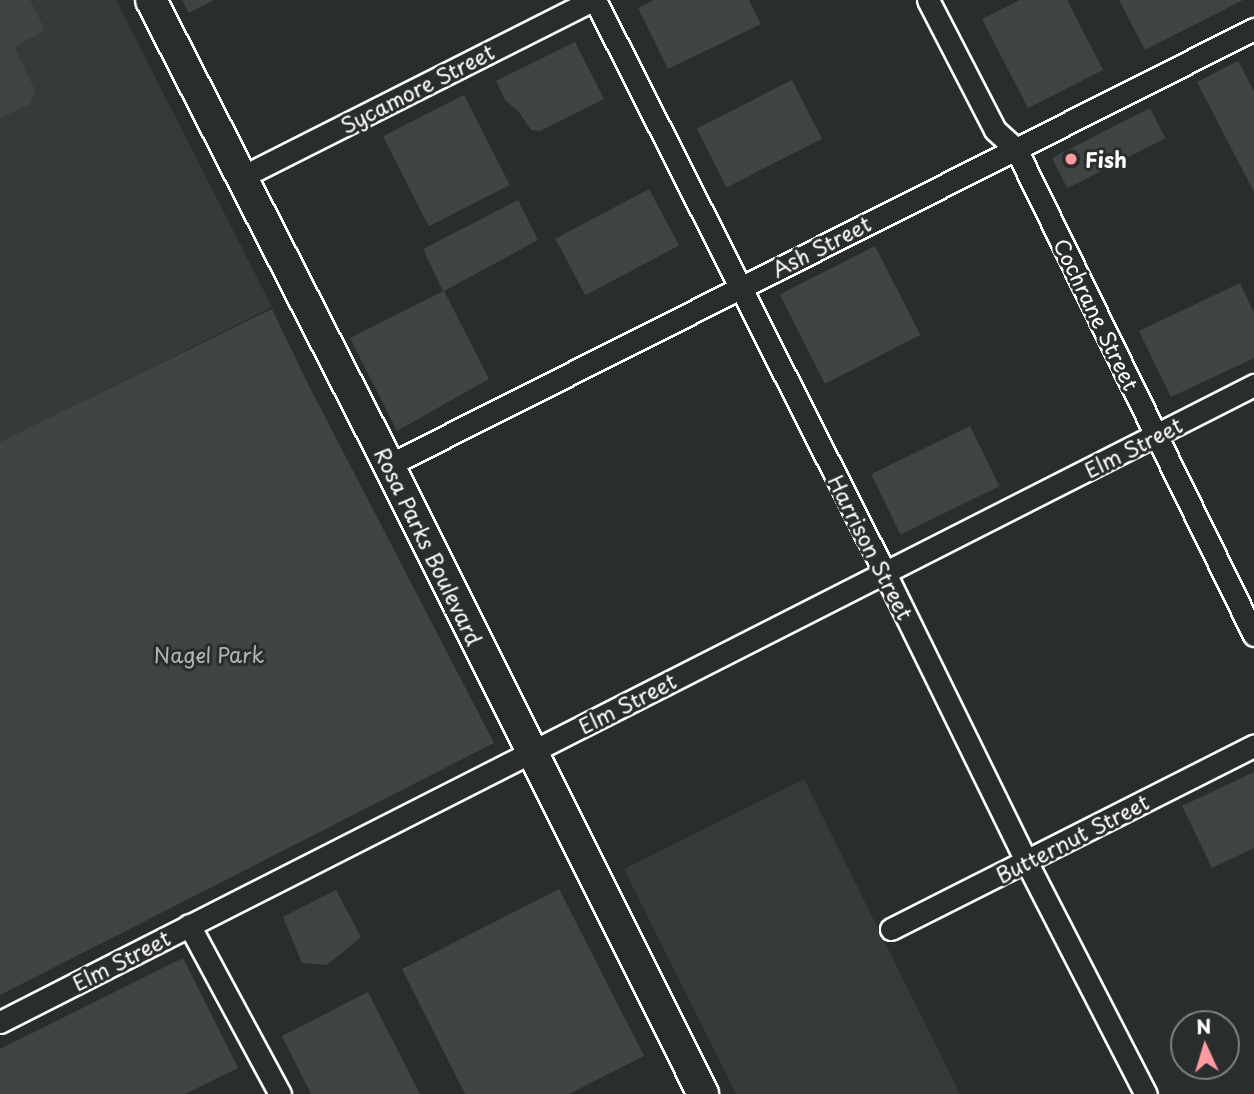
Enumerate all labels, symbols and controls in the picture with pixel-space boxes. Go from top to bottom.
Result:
street label: Sycamore Street [336,38,498,138]
place label: Fish [1085,146,1127,172]
marker: Fish [1063,151,1079,167]
street label: Ash Street [767,210,875,282]
street label: Cochrane Street [1049,234,1145,394]
street label: Elm Street [1080,412,1186,482]
street label: Rosa Parks Boulevard [370,442,488,650]
street label: Harrison Street [824,471,918,623]
park label: Nagel Park [153,641,265,667]
street label: Elm Street [574,668,680,738]
street label: Butternut Street [992,789,1152,887]
street label: Elm Street [68,925,174,995]
north arrow [1170,1010,1240,1080]
text: N [1195,1012,1212,1041]

